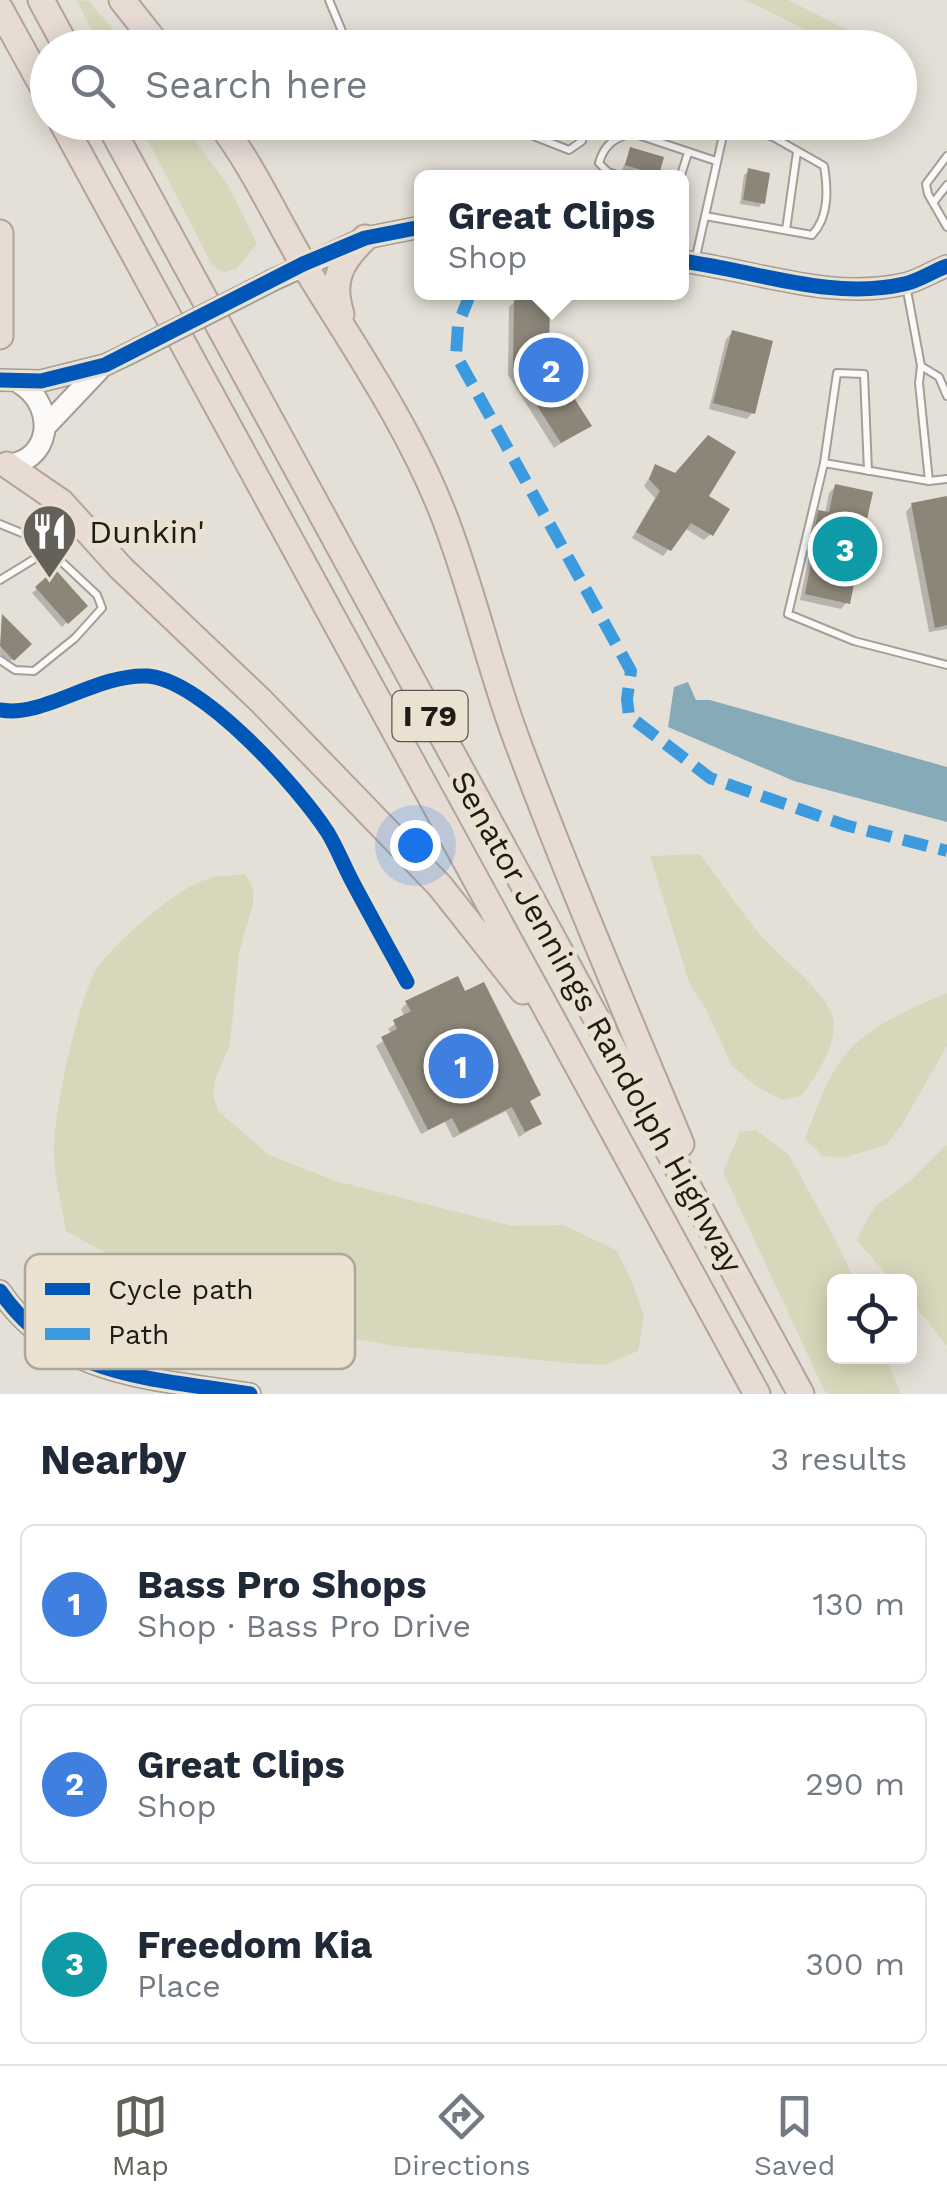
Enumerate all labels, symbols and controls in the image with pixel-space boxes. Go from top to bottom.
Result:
search box [30,30,917,140]
icon: search [65,58,120,113]
text: Search here [145,63,368,107]
popup [414,170,689,300]
text: Great Clips [448,194,655,238]
text: Shop [448,238,527,276]
pin: 2 [518,332,584,408]
restaurant icon: Dunkin' [20,502,80,581]
pin: 3 [812,512,878,586]
place label: Dunkin' [89,513,205,551]
road number: I 79 [392,691,468,741]
street label: Senator Jennings Randolph Highway [443,764,752,1280]
your location [390,820,441,871]
pin: 1 [428,1028,494,1104]
legend [25,1254,355,1369]
text: Cycle path [108,1273,254,1306]
map controls [827,1274,917,1364]
button: locate [827,1274,917,1364]
text: Path [108,1318,169,1351]
text: Nearby [40,1435,187,1484]
text: 3 results [770,1440,907,1478]
text: Bass Pro Shops [137,1563,426,1607]
text: 1 [68,1585,81,1623]
text: 130 m [813,1585,905,1623]
text: Shop · Bass Pro Drive [137,1607,471,1645]
text: Great Clips [137,1743,345,1787]
text: 2 [65,1765,84,1803]
text: 290 m [805,1765,905,1803]
text: Shop [137,1787,217,1825]
text: Freedom Kia [137,1923,372,1967]
text: 3 [65,1945,84,1983]
text: 300 m [805,1945,905,1983]
text: Place [137,1967,221,2005]
tab: Map [112,2089,169,2182]
tab: Directions [392,2089,531,2182]
tab: Saved [754,2089,835,2182]

